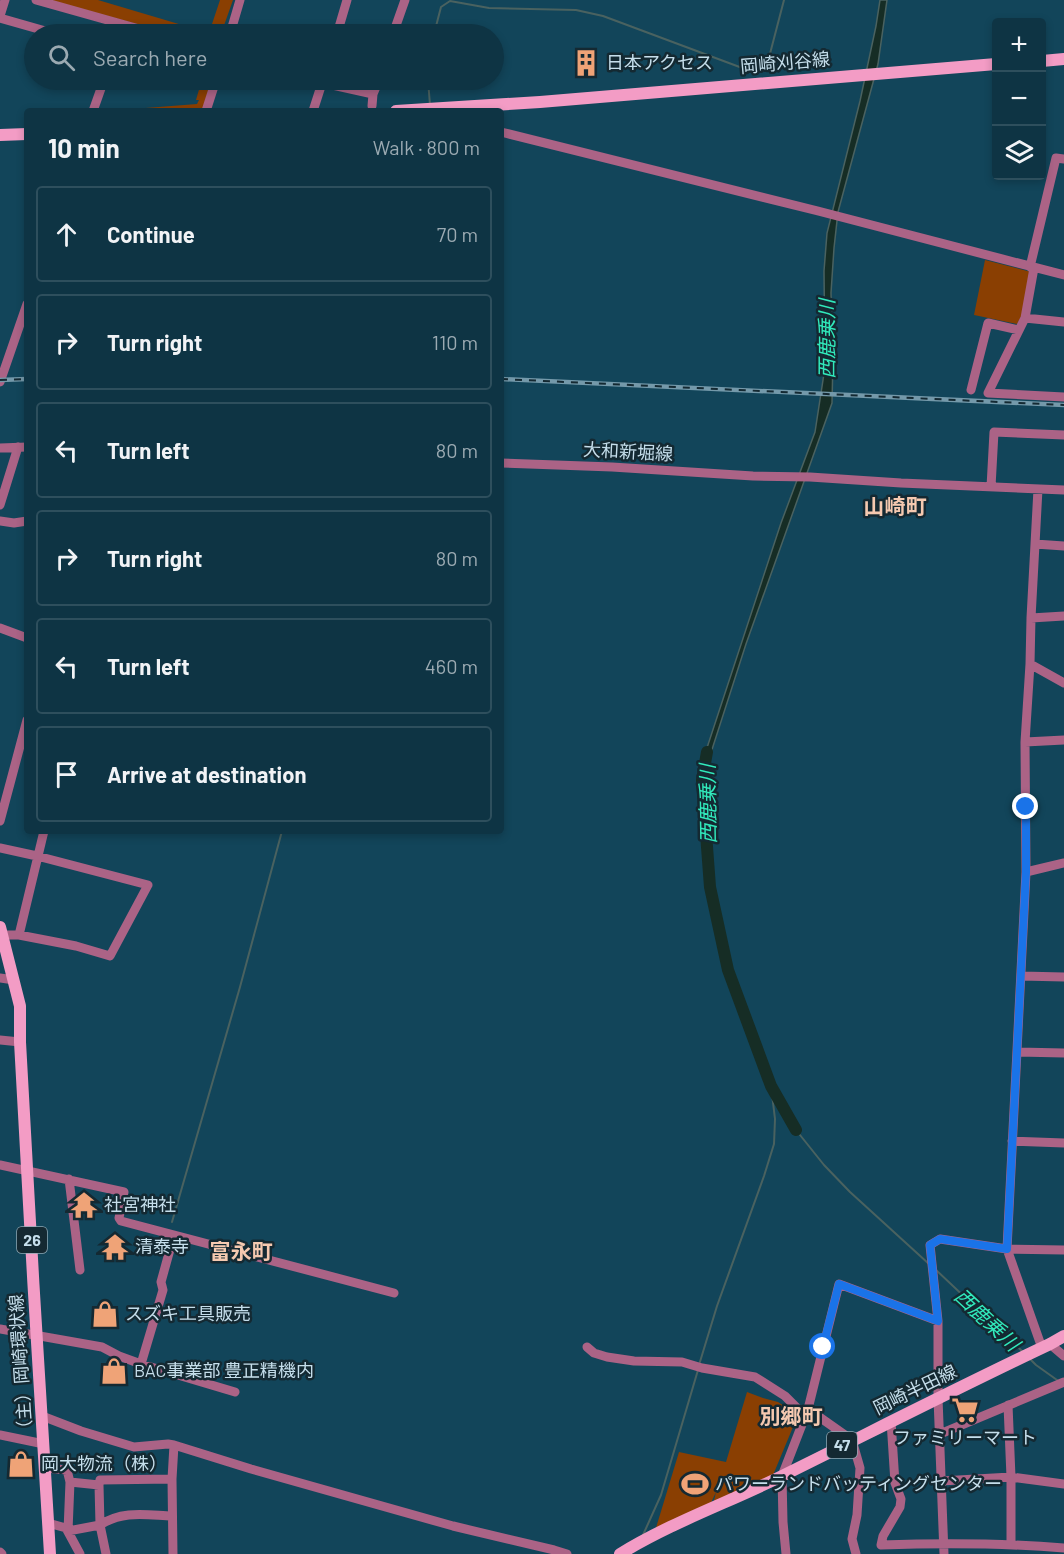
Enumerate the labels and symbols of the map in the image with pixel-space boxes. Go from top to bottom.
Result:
street label: 岡崎刈谷線 [739,47,831,77]
building icon: 日本アクセス [571,48,601,78]
place label: 日本アクセス [606,51,713,73]
water label: 西鹿乗川 [814,297,838,379]
street label: 大和新堀線 [583,438,674,464]
district label: 山崎町 [864,493,927,518]
water label: 西鹿乗川 [694,762,720,844]
route end [1012,793,1038,819]
temple icon: 社宮神社 [69,1190,99,1220]
place label: 社宮神社 [104,1193,176,1215]
road number: 26 [17,1227,47,1253]
temple icon: 清泰寺 [100,1232,130,1262]
place label: 清泰寺 [135,1235,189,1257]
district label: 富永町 [210,1238,273,1263]
water label: 西鹿乗川 [950,1283,1027,1357]
street label: （主）岡崎環状線 [4,1293,36,1439]
shop icon: スズキ工具販売 [90,1299,120,1329]
place label: スズキ工具販売 [125,1302,251,1324]
route start [809,1333,835,1359]
shop icon: BAC事業部 豊正精機内 [99,1356,129,1386]
place label: BAC事業部 豊正精機内 [134,1359,314,1381]
street label: 岡崎半田線 [869,1359,960,1419]
supermarket icon: ファミリーマート [950,1395,980,1425]
district label: 別郷町 [760,1403,823,1428]
place label: ファミリーマート [893,1426,1037,1448]
road number: 47 [827,1432,857,1458]
shop icon: 岡大物流（株） [6,1449,36,1479]
place label: 岡大物流（株） [41,1452,167,1474]
sports icon: パワーランドバッティングセンター [680,1469,710,1499]
place label: パワーランドバッティングセンター [715,1472,1002,1494]

